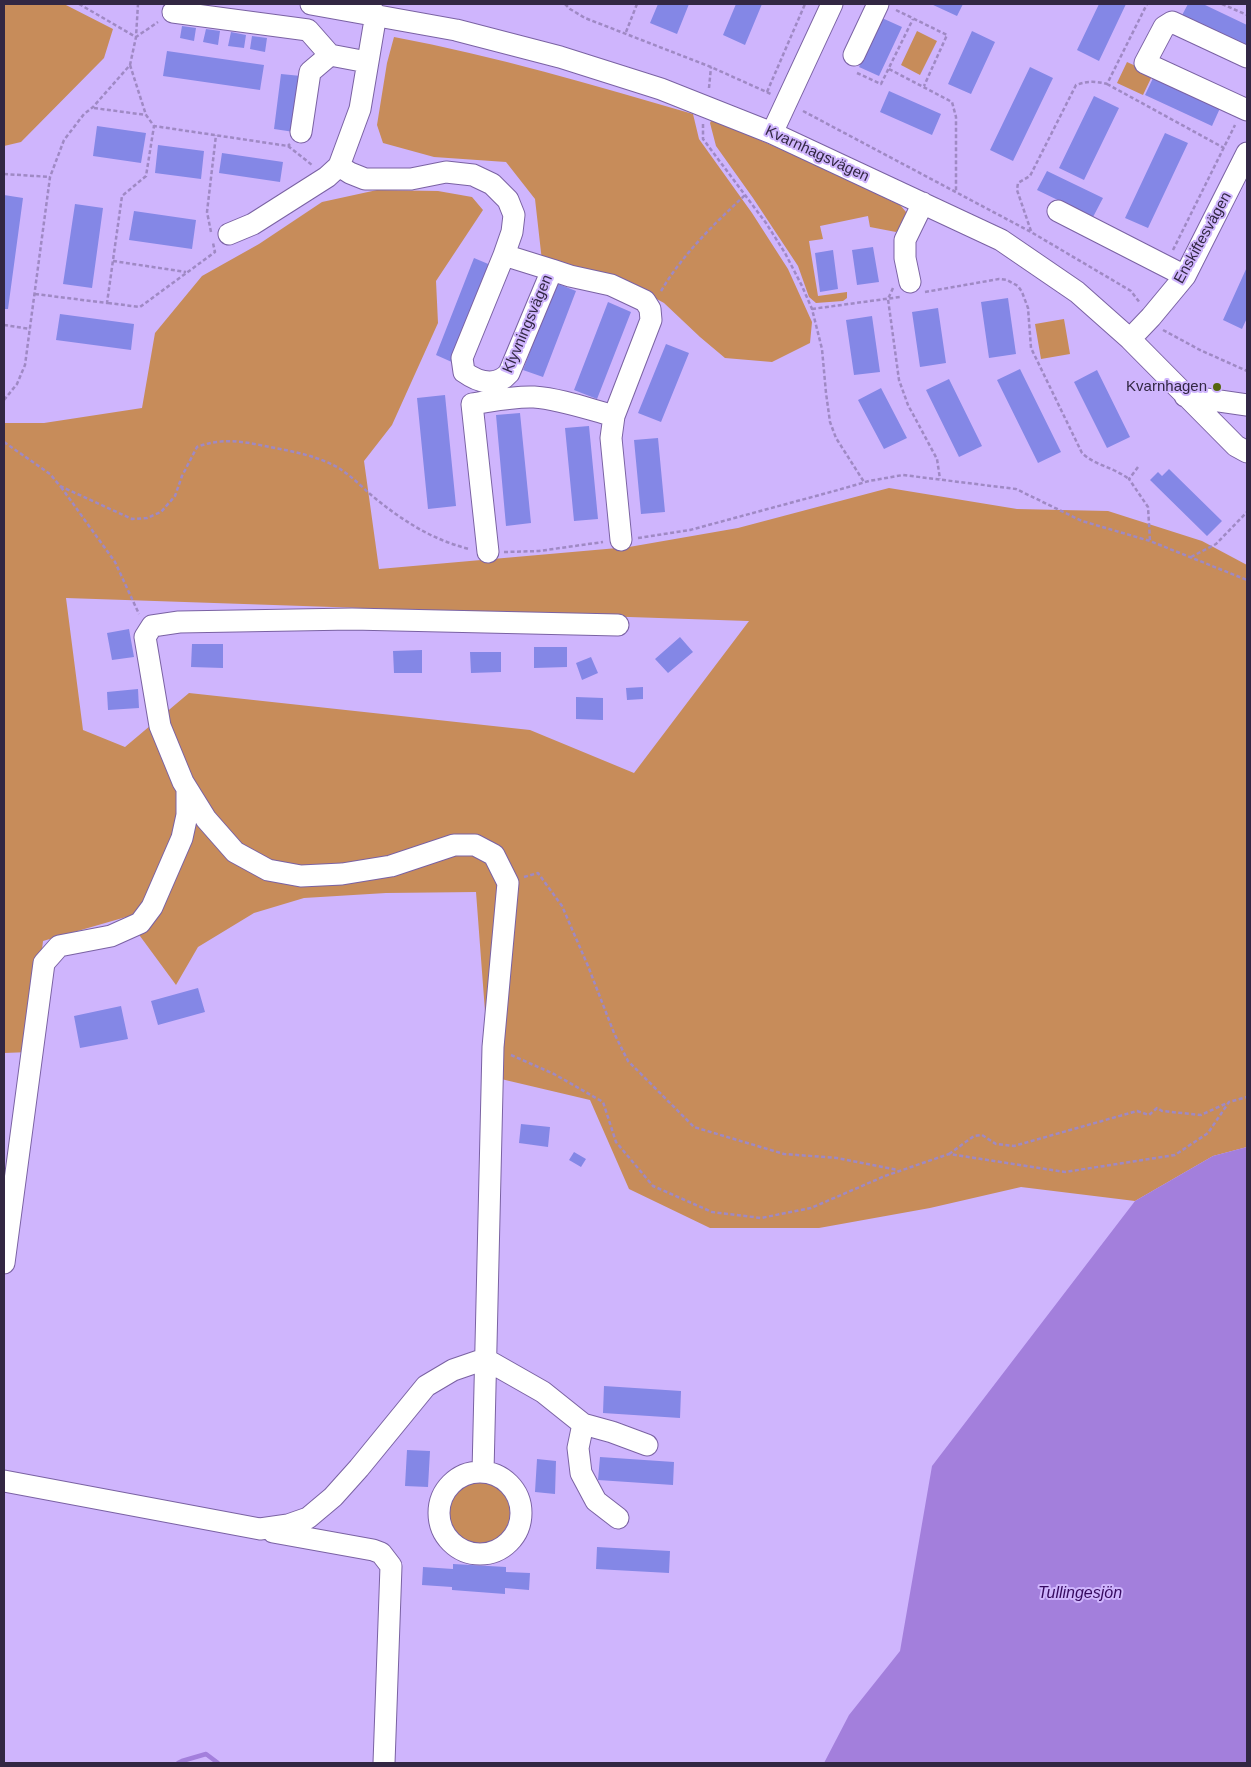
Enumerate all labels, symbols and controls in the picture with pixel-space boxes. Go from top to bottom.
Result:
street label: Kvarnhagsvägen [762,122,872,186]
street label: Enskiftesvägen [1170,189,1236,287]
street label: Klyvningsvägen [499,272,557,376]
place label: Kvarnhagen [1126,378,1207,396]
marker: Kvarnhagen [1211,381,1223,393]
water label: Tullingesjön [1038,1584,1122,1604]

